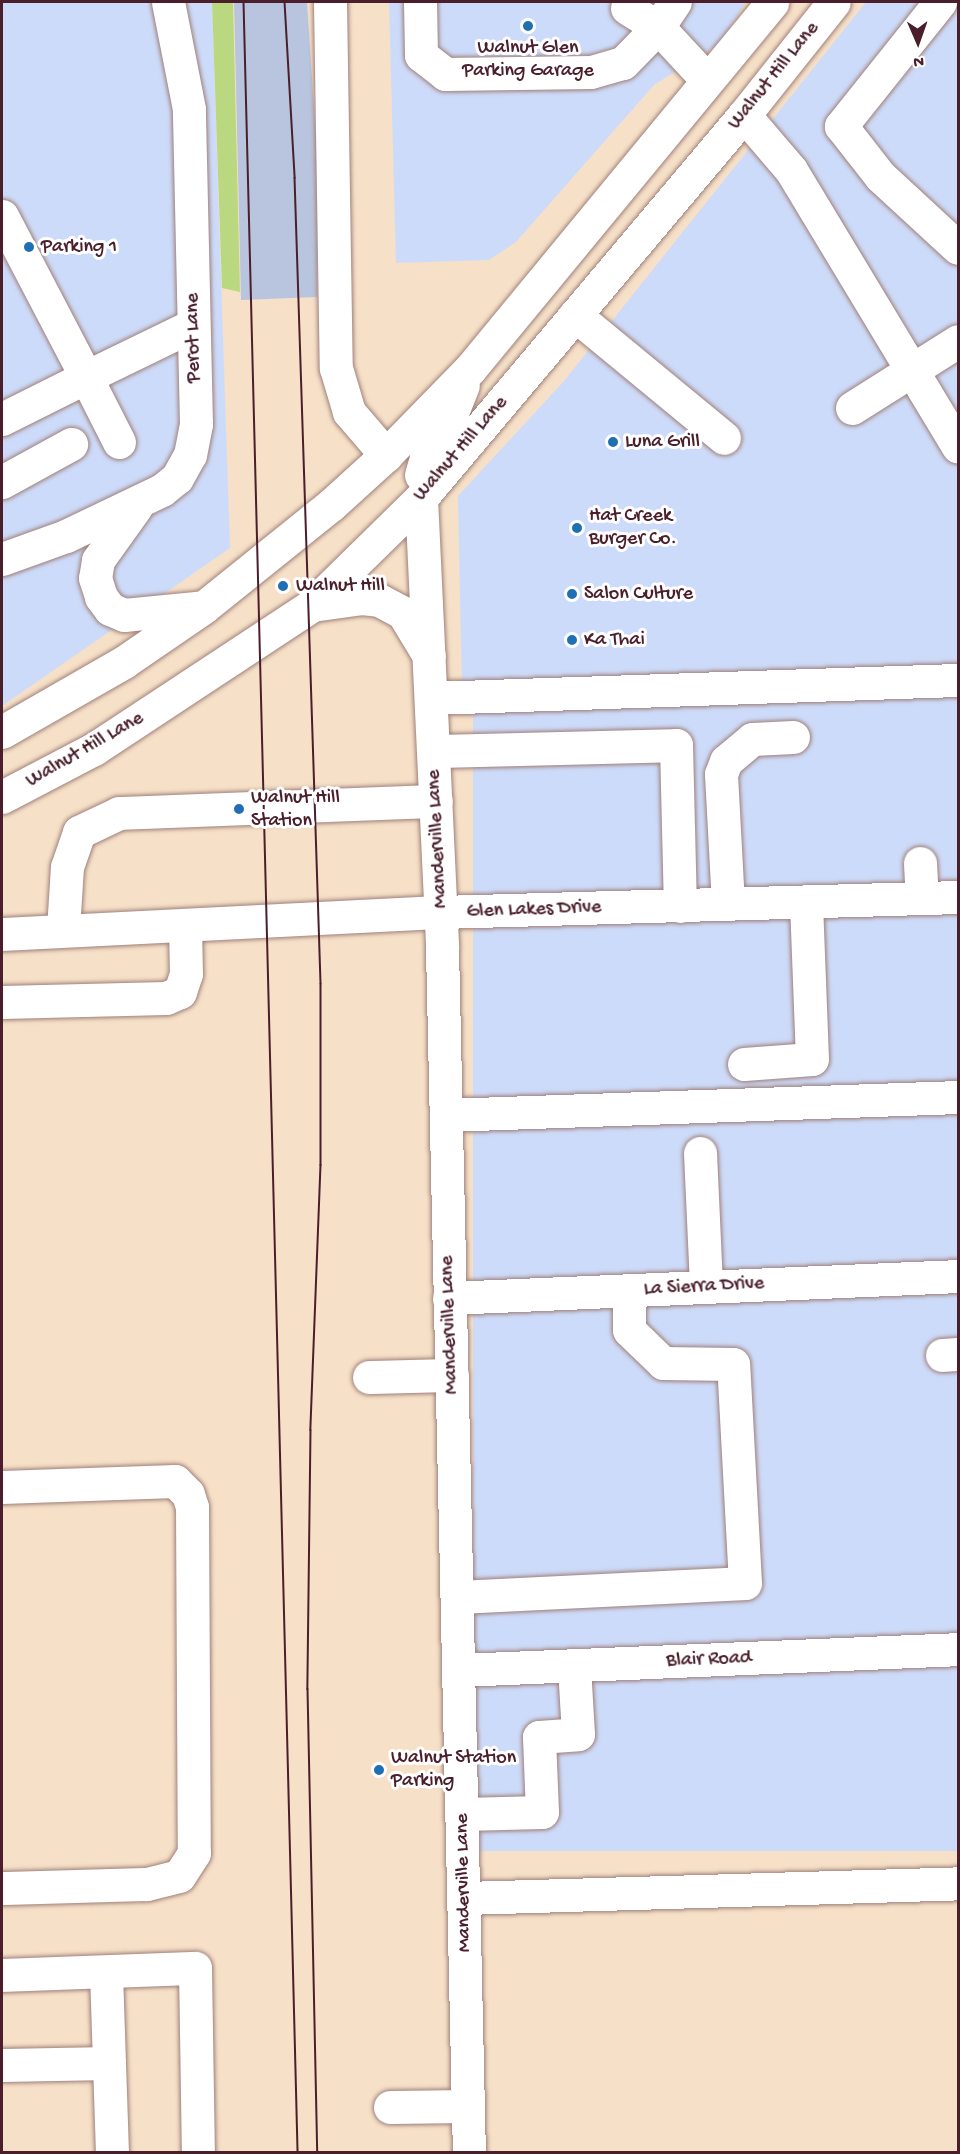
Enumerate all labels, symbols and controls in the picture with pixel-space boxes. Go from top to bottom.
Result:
north arrow [888,12,948,72]
street label: Walnut Hill Lane [723,17,825,135]
marker: Walnut Glen Parking Garage [521,19,535,33]
place label: Walnut Glen Parking Garage [462,36,594,83]
text: N [913,51,924,70]
place label: Parking 1 [41,235,117,259]
marker: Parking 1 [22,240,36,254]
street label: Perot Lane [181,293,207,383]
street label: Walnut Hill Lane [409,391,513,507]
place label: Luna Grill [625,430,700,454]
marker: Luna Grill [606,435,620,449]
place label: Hat Creek Burger Co. [589,504,677,551]
marker: Hat Creek Burger Co. [570,521,584,535]
place label: Walnut Hill [296,574,385,598]
marker: Walnut Hill [274,577,292,595]
place label: Salon Culture [584,582,693,606]
marker: Salon Culture [565,587,579,601]
place label: Ka Thai [584,628,645,652]
marker: Ka Thai [565,633,579,647]
street label: Walnut Hill Lane [22,707,148,793]
street label: Manderville Lane [422,769,454,909]
place label: Walnut Hill Station [251,786,340,833]
marker: Walnut Hill Station [232,802,246,816]
street label: Glen Lakes Drive [466,896,602,924]
street label: Manderville Lane [436,1255,464,1395]
street label: La Sierra Drive [643,1272,765,1302]
street label: Blair Road [666,1647,752,1673]
place label: Walnut Station Parking [391,1746,516,1793]
marker: Walnut Station Parking [372,1763,386,1777]
street label: Manderville Lane [451,1813,477,1953]

